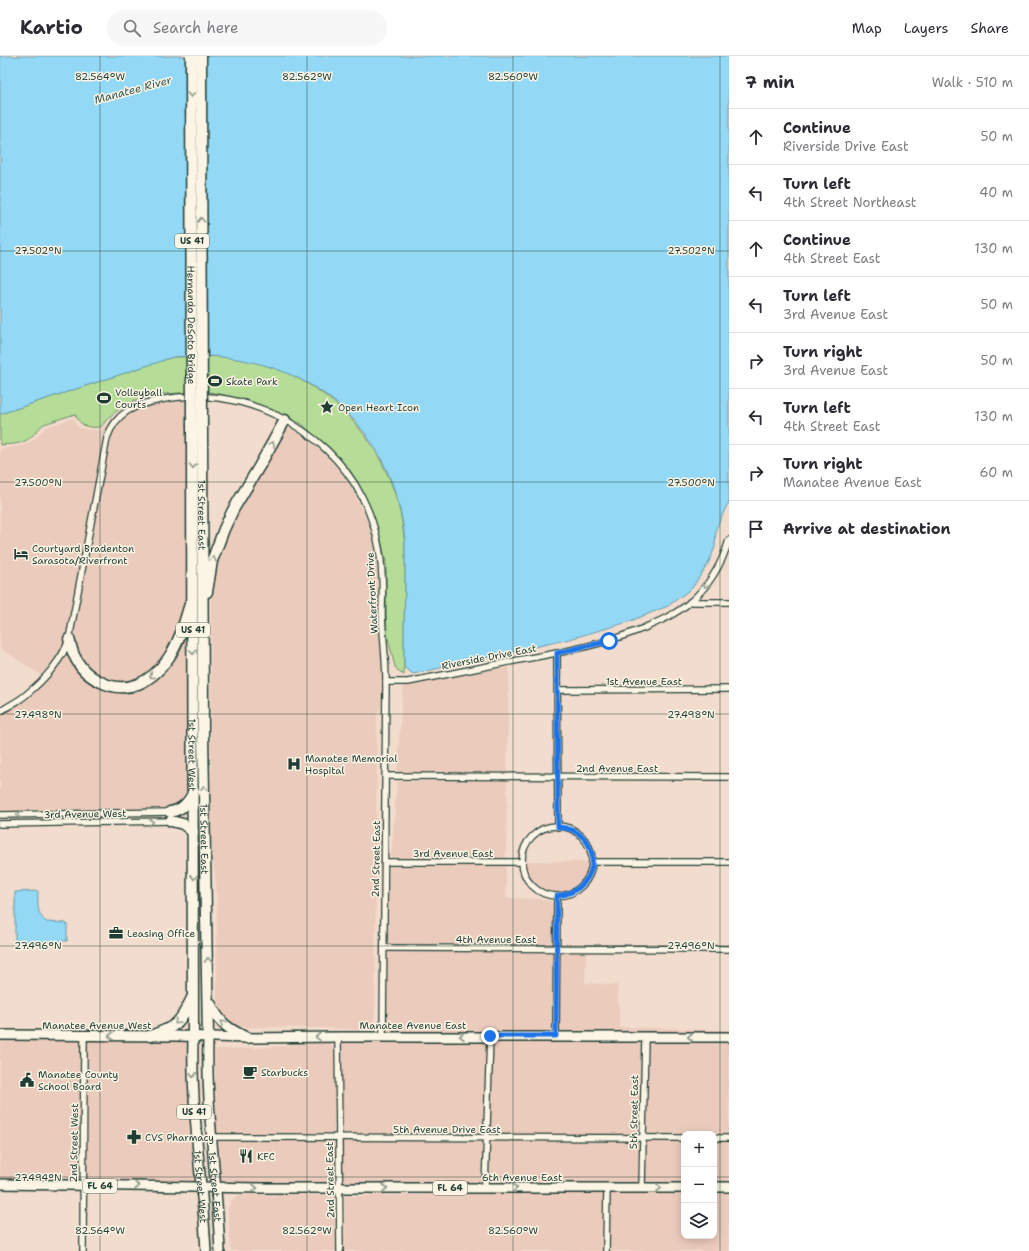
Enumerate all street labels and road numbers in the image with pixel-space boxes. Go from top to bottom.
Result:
road number: US 41 [175,234,209,248]
street label: Hernando DeSoto Bridge [185,265,198,385]
street label: 1st Street East [196,480,209,550]
street label: Waterfront Drive [363,552,381,634]
road number: US 41 [176,623,210,637]
street label: Riverside Drive East [440,641,538,673]
street label: 1st Avenue East [606,675,682,688]
street label: 1st Street West [186,718,199,792]
street label: 2nd Avenue East [576,762,658,775]
street label: 1st Street East [198,804,212,874]
street label: 3rd Avenue West [43,807,127,821]
street label: 2nd Street East [369,821,383,897]
street label: 3rd Avenue East [413,847,493,860]
street label: 4th Avenue East [456,933,536,946]
street label: Manatee Avenue West [42,1019,152,1032]
street label: Manatee Avenue East [360,1019,466,1032]
street label: 5th Street East [627,1075,641,1149]
street label: 2nd Street West [67,1103,81,1183]
road number: US 41 [177,1105,211,1119]
street label: 5th Avenue Drive East [393,1123,501,1136]
street label: 2nd Street East [323,1142,337,1218]
street label: 1st Street West [191,1150,211,1224]
street label: 1st Street East [206,1151,225,1222]
street label: 6th Avenue East [482,1171,562,1184]
road number: FL 64 [83,1179,117,1193]
road number: FL 64 [433,1181,467,1195]

